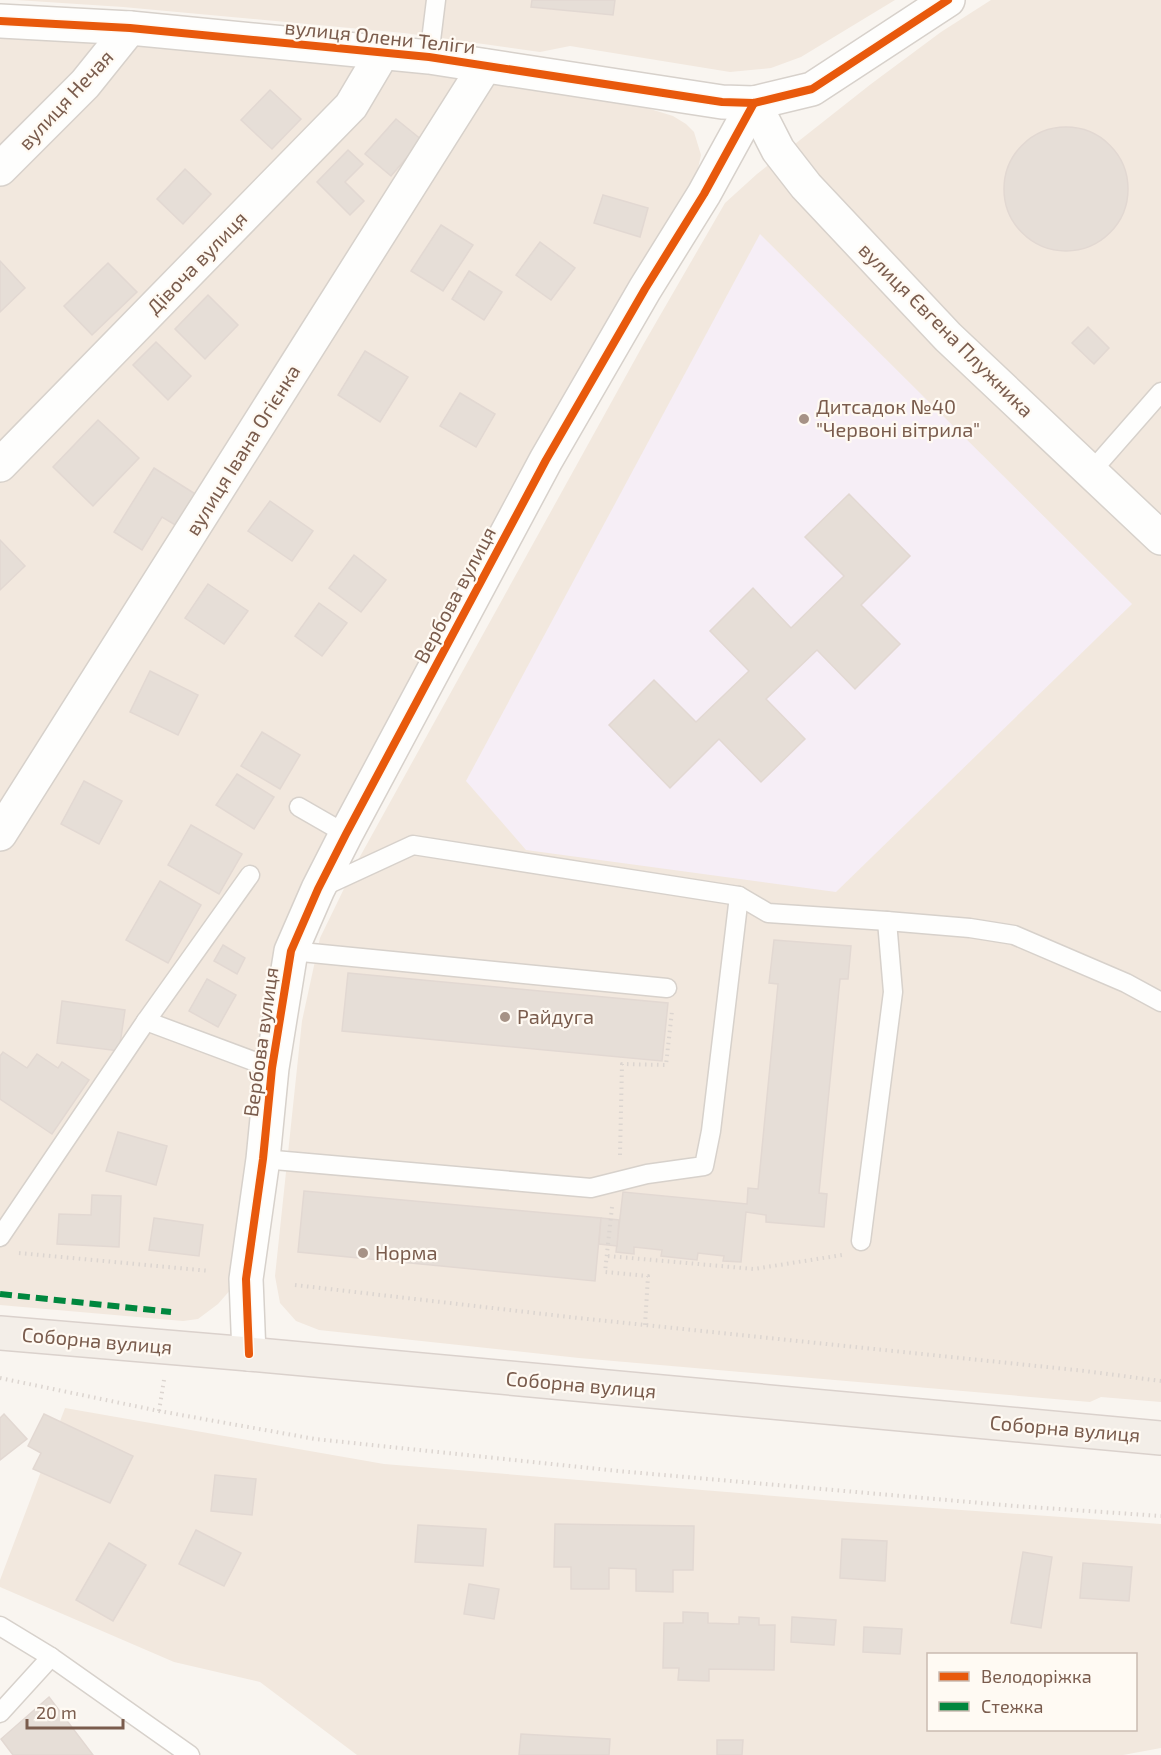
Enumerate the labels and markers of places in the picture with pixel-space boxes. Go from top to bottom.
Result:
place label: Дитсадок №40 "Червоні вітрила" [816,394,980,441]
marker: Дитсадок №40 "Червоні вітрила" [797,412,811,426]
place label: Райдуга [517,1004,594,1029]
marker: Райдуга [498,1010,512,1024]
place label: Норма [375,1240,437,1264]
marker: Норма [356,1246,370,1260]

